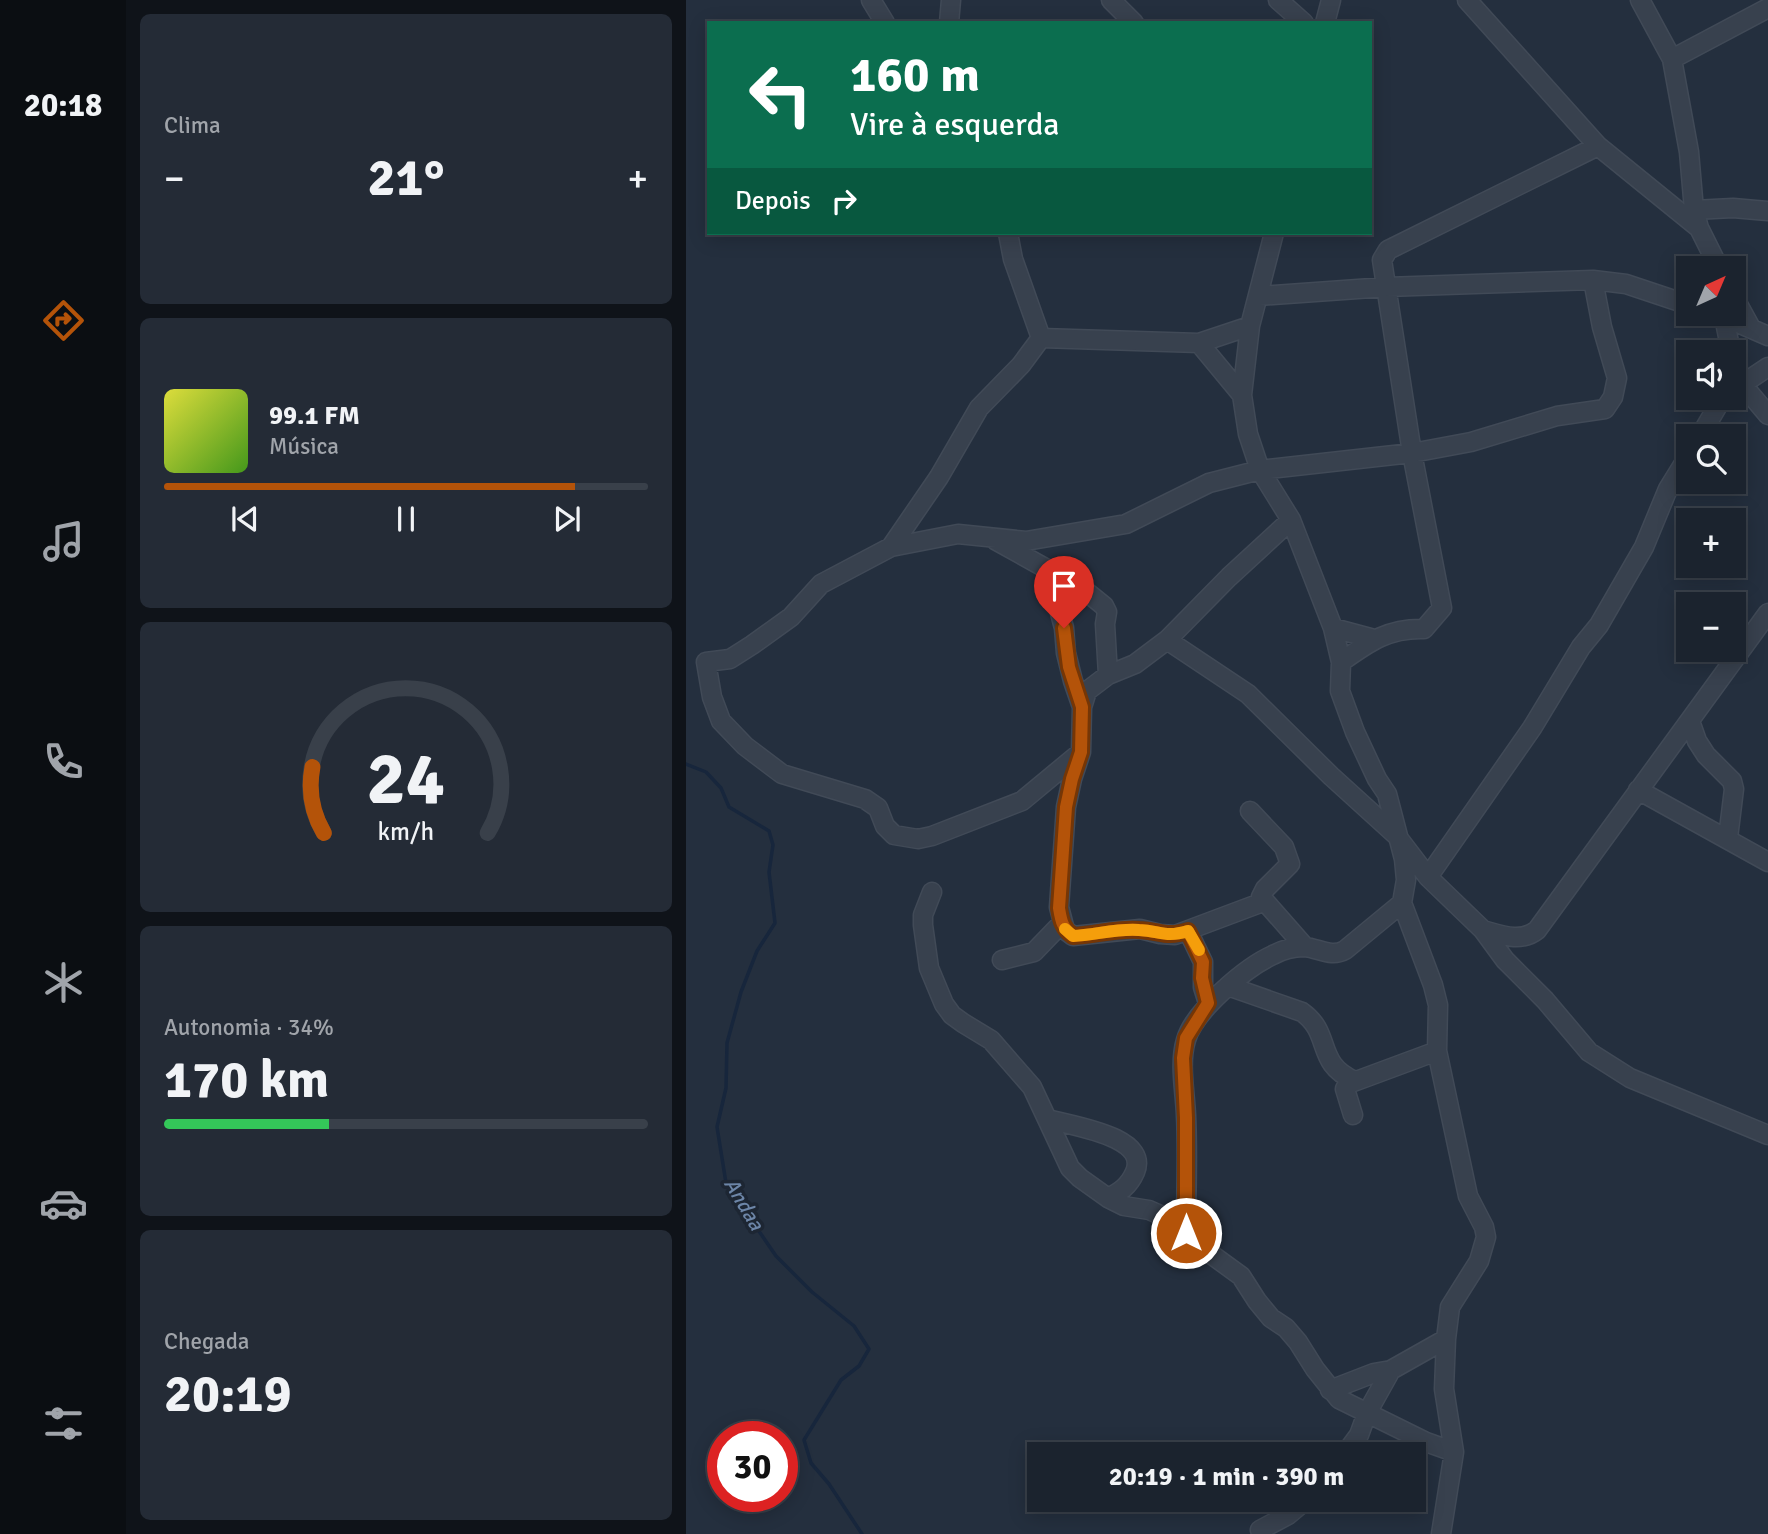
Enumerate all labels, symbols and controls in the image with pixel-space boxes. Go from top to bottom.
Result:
text: 160 m [850,45,980,105]
icon: left [735,49,826,140]
text: 20:18 [24,86,102,125]
text: Vire à esquerda [850,105,1060,144]
text: Clima [164,111,221,140]
text: 21° [368,146,444,210]
text: − [164,155,185,202]
text: + [627,155,648,202]
icon: right [825,182,863,220]
text: Depois [735,185,811,217]
north arrow [1676,256,1746,326]
map controls [1676,256,1746,662]
icon: directions [39,296,88,345]
button: sound [1676,340,1746,410]
text: 99.1 FM [269,400,360,432]
button: search [1676,424,1746,494]
text: Música [269,432,339,461]
icon: previous [226,500,264,538]
icon: pause [387,500,425,538]
icon: next [548,500,586,538]
button: + [1676,508,1746,578]
icon: music [39,517,88,566]
pin [1034,556,1094,628]
icon: arrive [1045,567,1083,605]
button: − [1676,592,1746,662]
text: 24 [367,735,445,824]
icon: phone [39,737,88,786]
text: km/h [378,816,434,847]
icon: climate [39,958,88,1007]
text: Autonomia · 34% [164,1013,334,1042]
text: 170 km [164,1048,329,1112]
water label: Andaa [718,1173,770,1236]
icon: car [39,1179,88,1228]
position arrow [1149,1196,1223,1270]
text: Chegada [164,1327,249,1356]
text: 20:19 [164,1362,292,1426]
icon: filters [39,1399,88,1448]
speed limit sign: 30 [707,1421,798,1512]
text: 20:19 · 1 min · 390 m [1109,1461,1344,1493]

